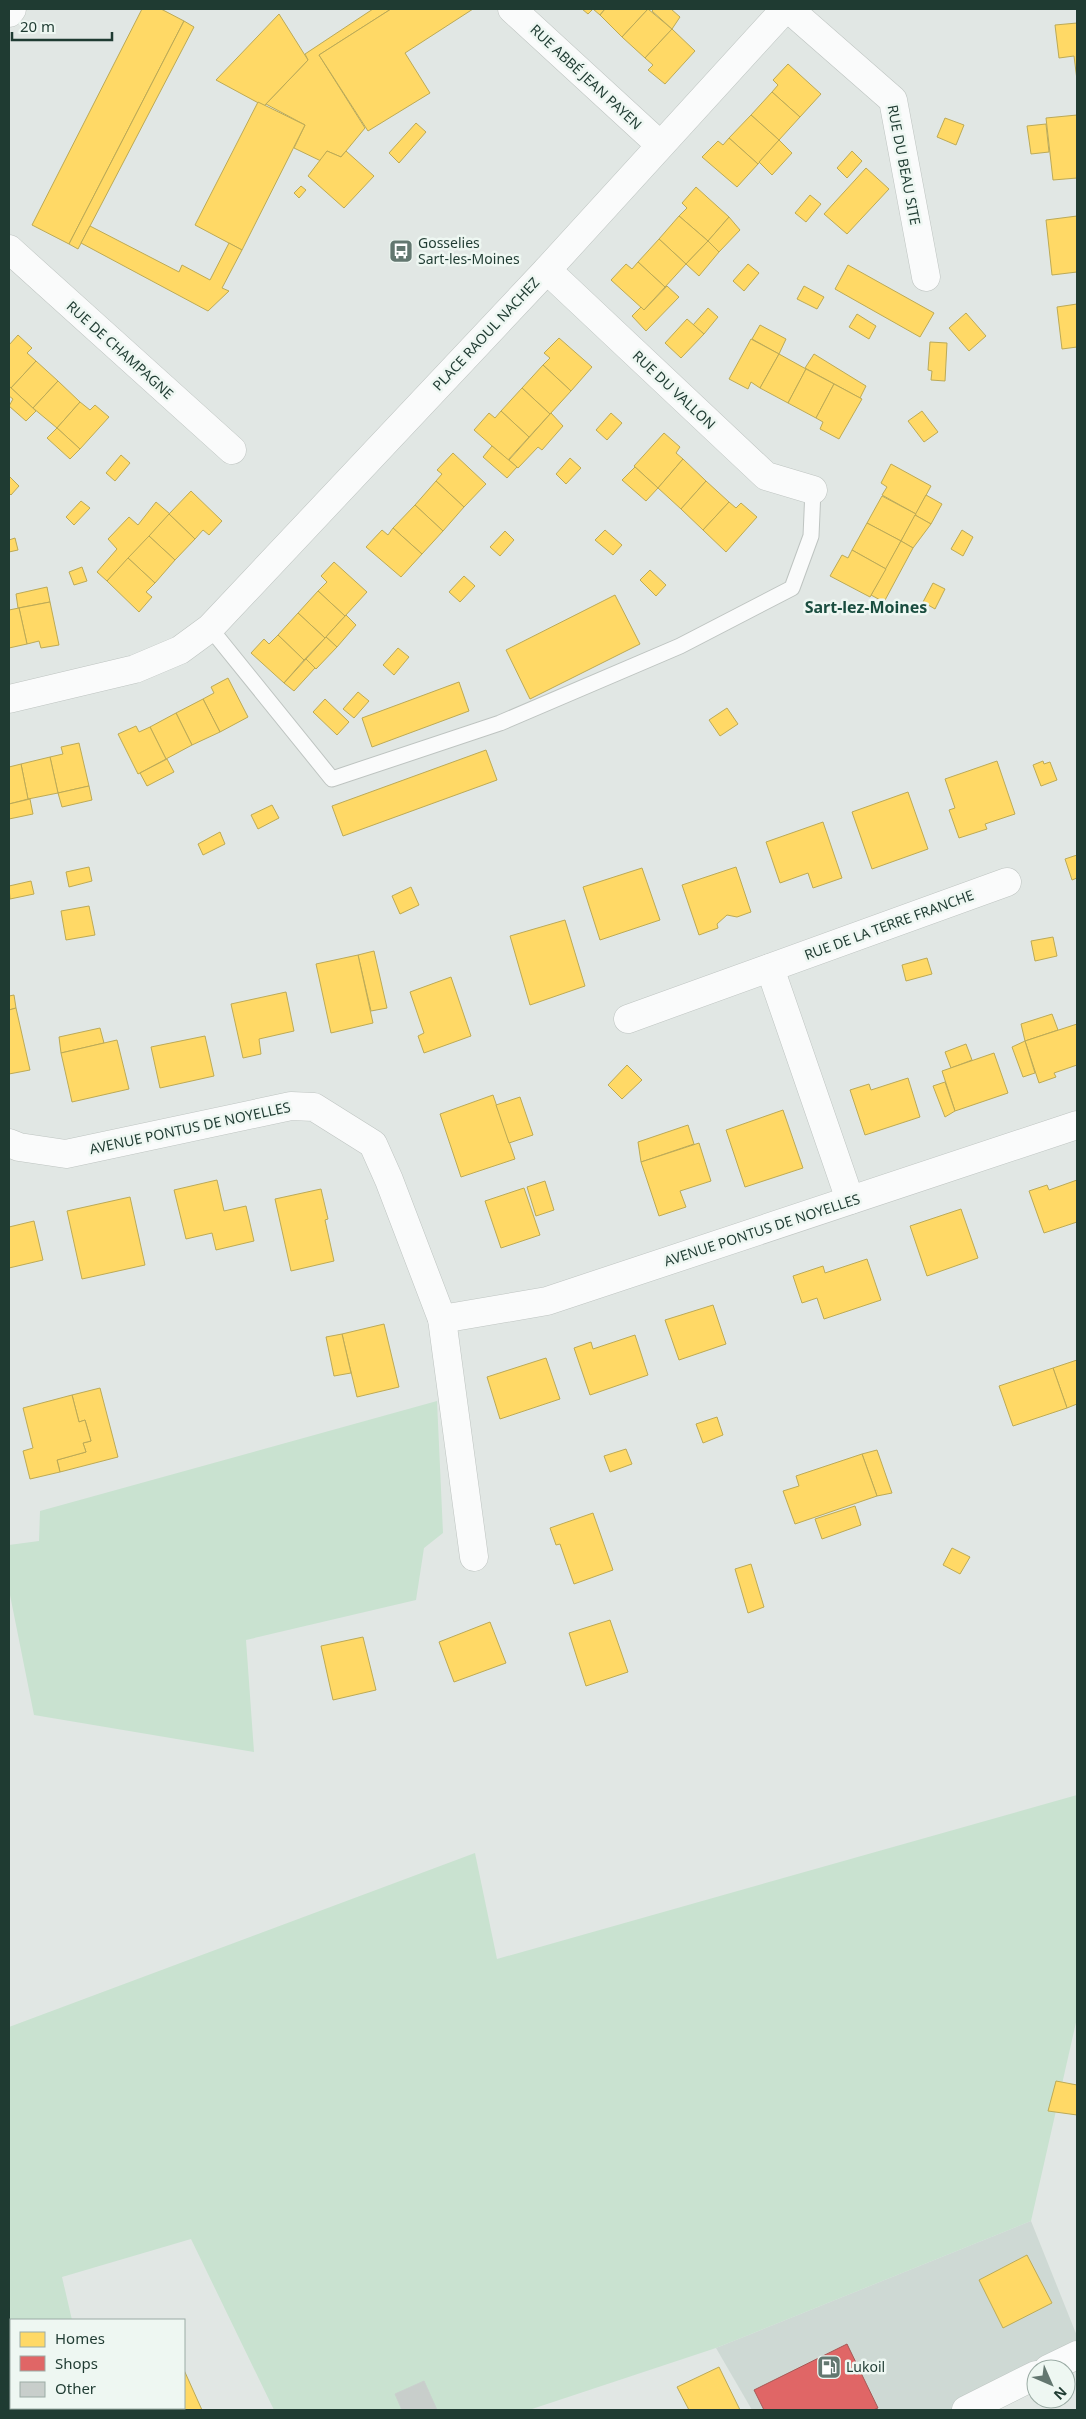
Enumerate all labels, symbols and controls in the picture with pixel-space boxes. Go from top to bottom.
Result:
scale bar [12,10,112,42]
text: 20 m [20,16,55,36]
street label: RUE ABBÉ JEAN PAYEN [526,20,646,133]
street label: RUE DU BEAU SITE [884,103,925,227]
place label: Gosselies Sart-les-Moines [418,233,520,268]
bus stop icon: Gosselies Sart-les-Moines [388,238,414,264]
street label: PLACE RAOUL NACHEZ [428,273,543,394]
street label: RUE DE CHAMPAGNE [63,296,178,403]
street label: RUE DU VALLON [629,346,720,433]
district label: Sart-lez-Moines [805,596,927,618]
street label: RUE DE LA TERRE FRANCHE [802,885,976,964]
street label: AVENUE PONTUS DE NOYELLES [88,1097,293,1158]
street label: AVENUE PONTUS DE NOYELLES [661,1189,863,1270]
legend [10,2319,185,2409]
text: Homes [55,2328,105,2348]
text: Shops [55,2353,98,2373]
fuel station icon: Lukoil [816,2354,842,2380]
place label: Lukoil [846,2357,885,2376]
north arrow [1026,2359,1076,2409]
text: Other [55,2378,96,2398]
text: N [1050,2383,1071,2404]

